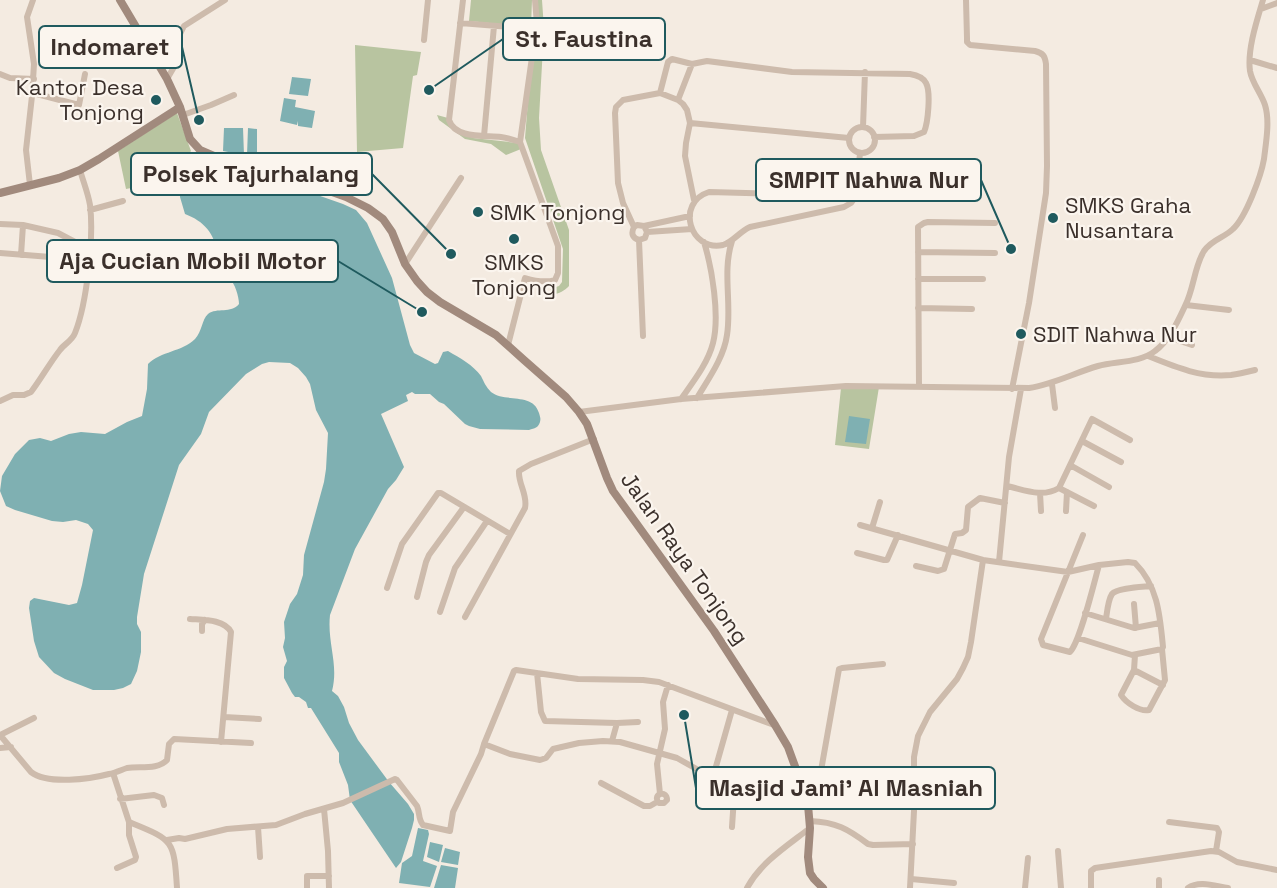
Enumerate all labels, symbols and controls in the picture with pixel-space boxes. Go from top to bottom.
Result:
callout: St. Faustina [503,18,665,60]
text: St. Faustina [515,23,653,54]
callout: Indomaret [39,26,182,68]
text: Indomaret [51,31,169,62]
place label: Kantor Desa Tonjong [16,73,144,126]
marker: Kantor Desa Tonjong [149,93,163,107]
callout: Polsek Tajurhalang [131,153,372,195]
text: Polsek Tajurhalang [143,158,359,189]
callout: SMPIT Nahwa Nur [756,159,981,201]
text: SMPIT Nahwa Nur [769,164,969,195]
place label: SMKS Graha Nusantara [1065,191,1192,244]
place label: SMK Tonjong [490,198,625,226]
marker: SMK Tonjong [471,205,485,219]
marker: SMKS Graha Nusantara [1046,211,1060,225]
marker: SMKS Tonjong [507,232,521,246]
callout: Aja Cucian Mobil Motor [47,240,338,282]
text: Aja Cucian Mobil Motor [59,245,327,276]
place label: SMKS Tonjong [472,248,556,301]
place label: SDIT Nahwa Nur [1033,320,1197,348]
marker: SDIT Nahwa Nur [1014,327,1028,341]
street label: Jalan Raya Tonjong [615,466,755,650]
callout: Masjid Jami' Al Masniah [696,767,995,809]
text: Masjid Jami' Al Masniah [709,772,983,803]

